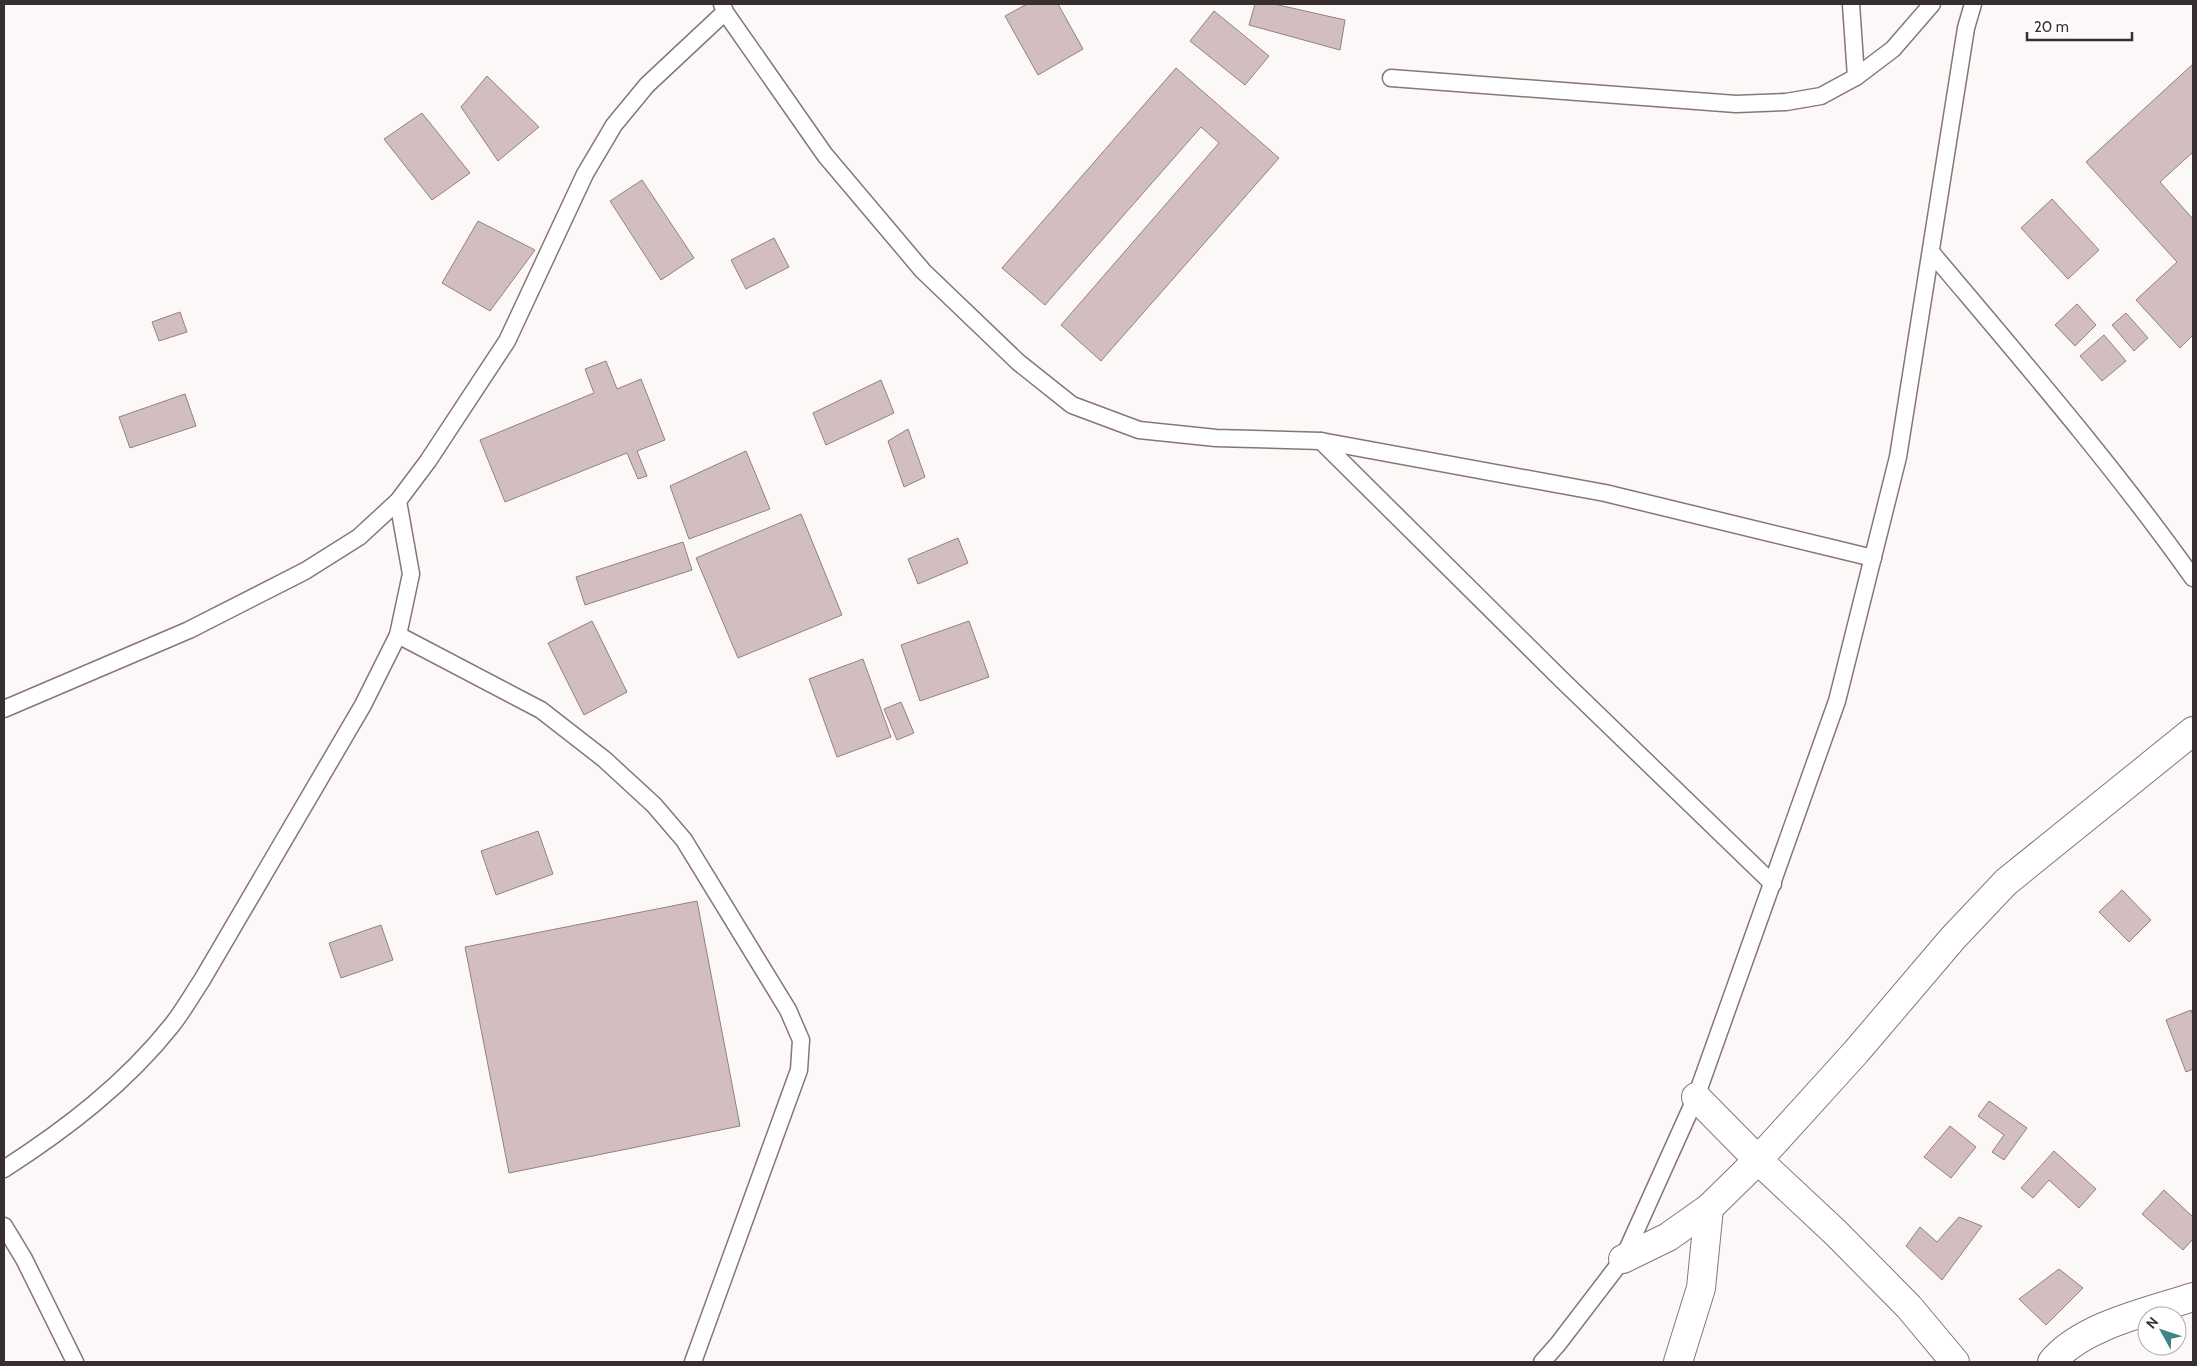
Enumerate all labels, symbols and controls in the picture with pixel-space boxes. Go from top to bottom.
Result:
scale bar [2027,10,2132,42]
text: 20 m [2034,18,2069,36]
north arrow [2137,1306,2187,1356]
text: N [2142,1313,2162,1332]

